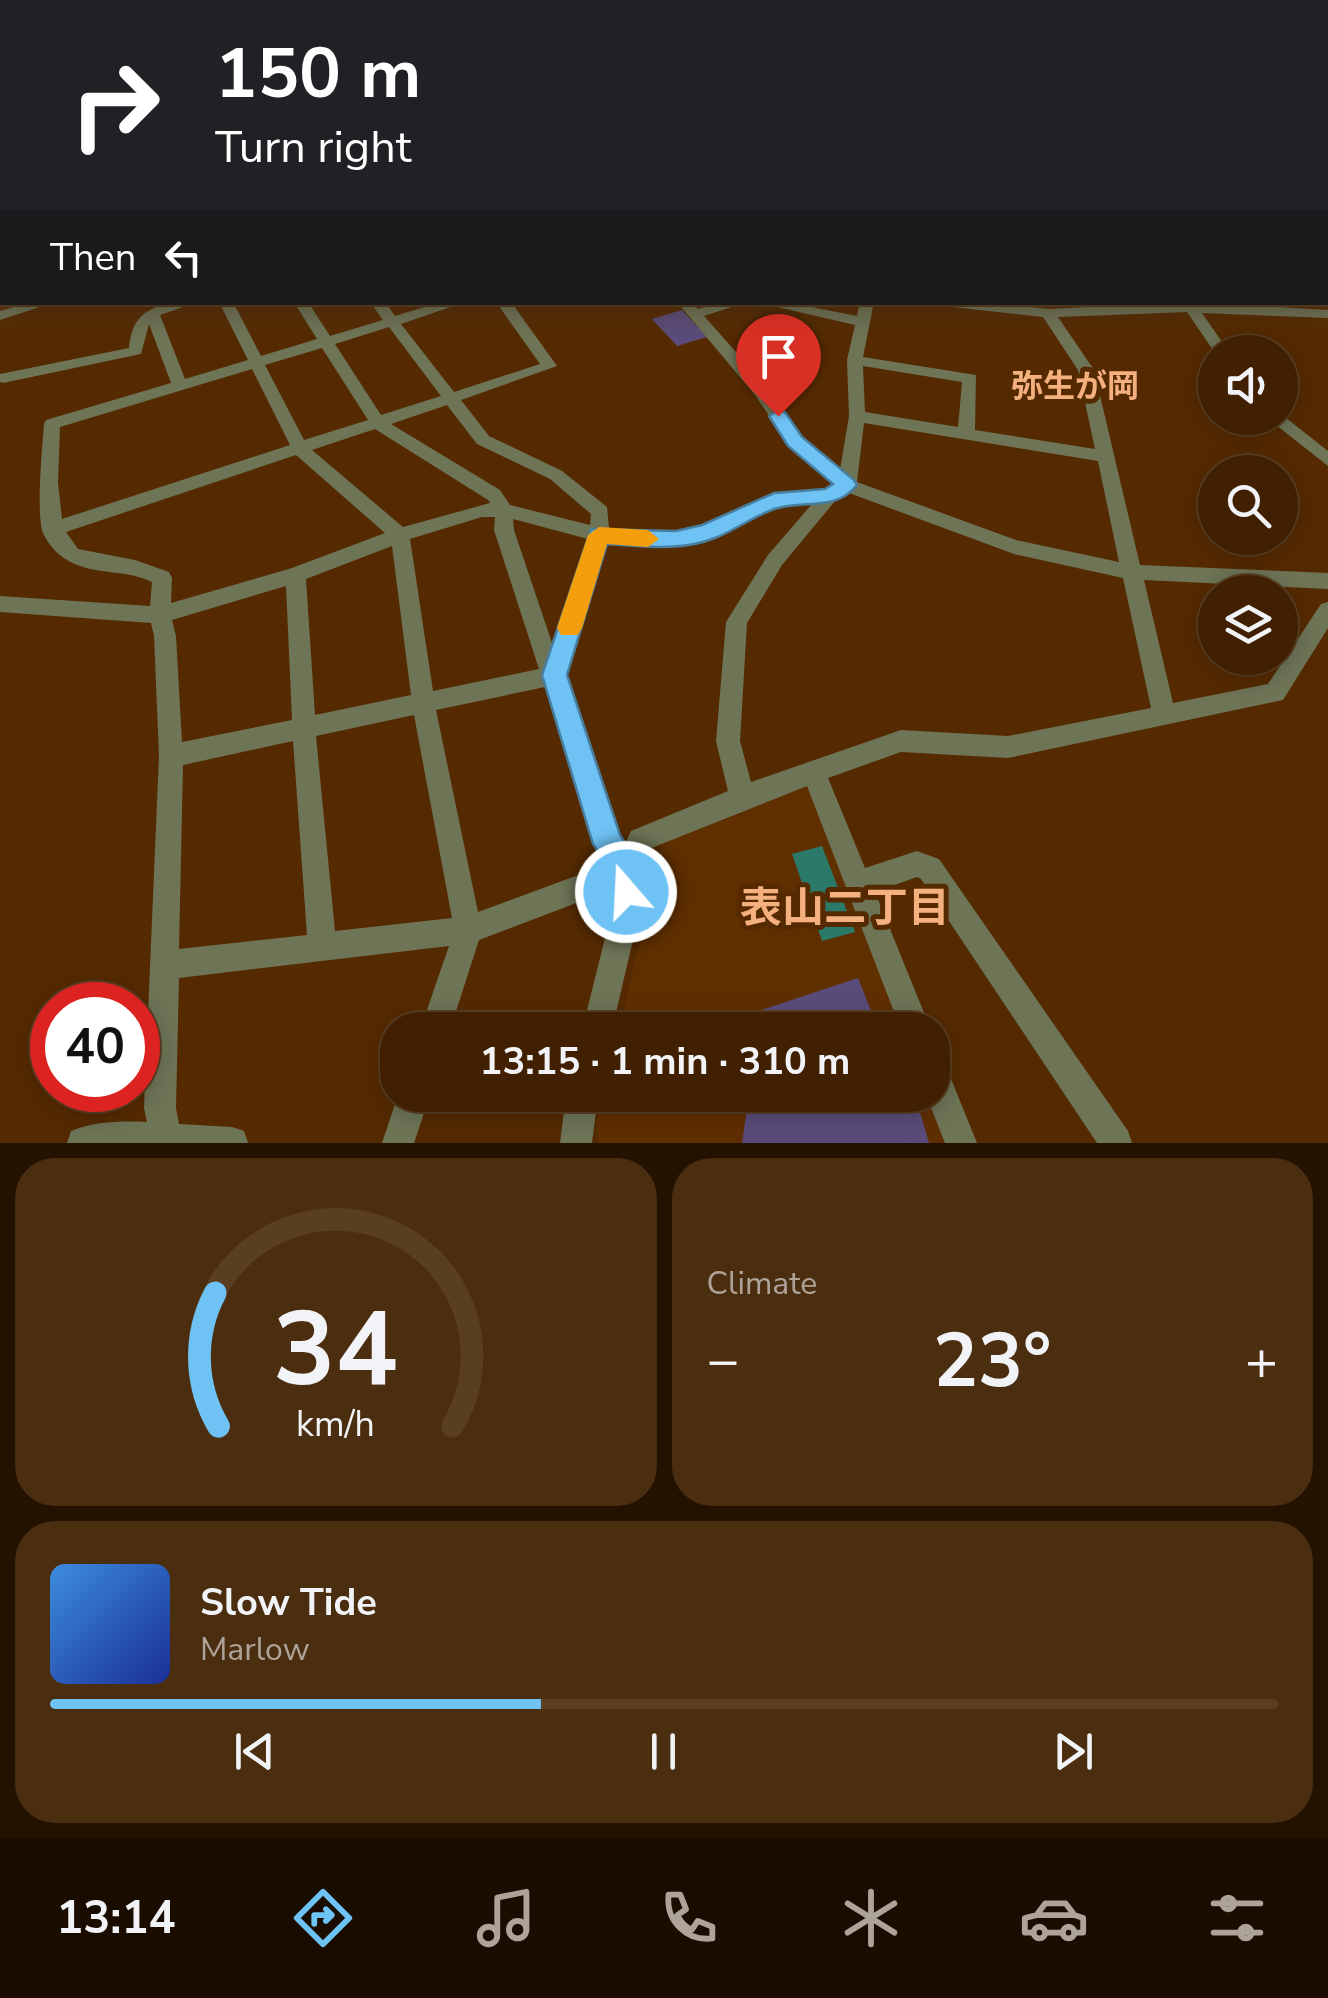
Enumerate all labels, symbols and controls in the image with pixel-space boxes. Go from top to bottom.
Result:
text: 150 m [215,26,421,122]
icon: right [50,40,180,170]
text: Turn right [215,117,412,178]
icon: left [156,230,211,285]
text: Then [50,232,136,283]
pin [736,314,821,417]
icon: arrive [751,329,806,384]
map controls [1198,335,1298,675]
button: sound [1198,335,1298,435]
district label: 弥生が岡 [1011,365,1139,408]
button: search [1198,455,1298,555]
button: layers [1198,575,1298,675]
position arrow [574,840,678,944]
district label: 表山二丁目 [740,880,950,937]
speed limit sign: 40 [30,982,160,1112]
text: 13:15 · 1 min · 310 m [480,1036,850,1087]
text: Climate [707,1262,817,1305]
text: 34 [273,1279,398,1421]
text: 23° [933,1310,1051,1412]
text: − [707,1323,740,1398]
text: + [1245,1323,1278,1398]
text: km/h [296,1400,375,1449]
text: Slow Tide [200,1577,377,1628]
text: Marlow [200,1628,310,1671]
icon: previous [227,1724,282,1779]
icon: pause [636,1724,691,1779]
icon: next [1046,1724,1101,1779]
icon: directions [288,1883,358,1953]
icon: music [471,1883,541,1953]
icon: phone [654,1883,724,1953]
icon: climate [836,1883,906,1953]
icon: car [1019,1883,1089,1953]
icon: filters [1202,1883,1272,1953]
text: 13:14 [56,1888,176,1949]

